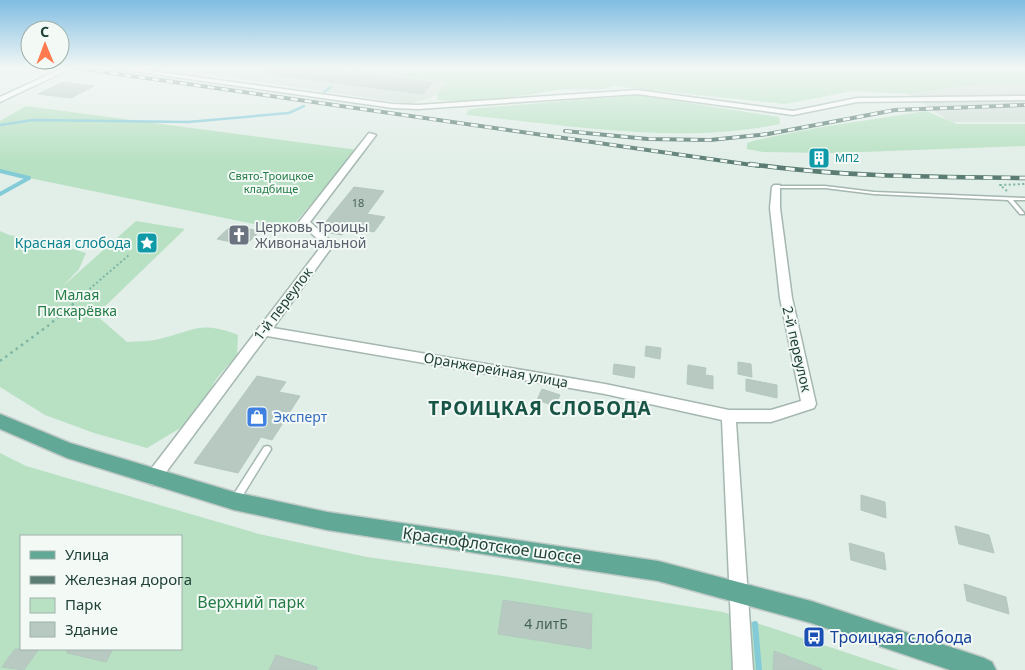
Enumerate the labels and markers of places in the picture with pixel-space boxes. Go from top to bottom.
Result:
building icon: МП2 [807,146,831,170]
place label: МП2 [835,150,859,165]
place label: Церковь Троицы Живоначальной [255,217,368,252]
church icon: Церковь Троицы Живоначальной [227,223,251,247]
place icon: Красная слобода [135,231,159,255]
place label: Красная слобода [15,233,131,252]
shop icon: Эксперт [245,405,269,429]
place label: Эксперт [273,407,328,426]
bus stop icon: Троицкая слобода [802,625,826,649]
place label: Троицкая слобода [830,626,972,648]

